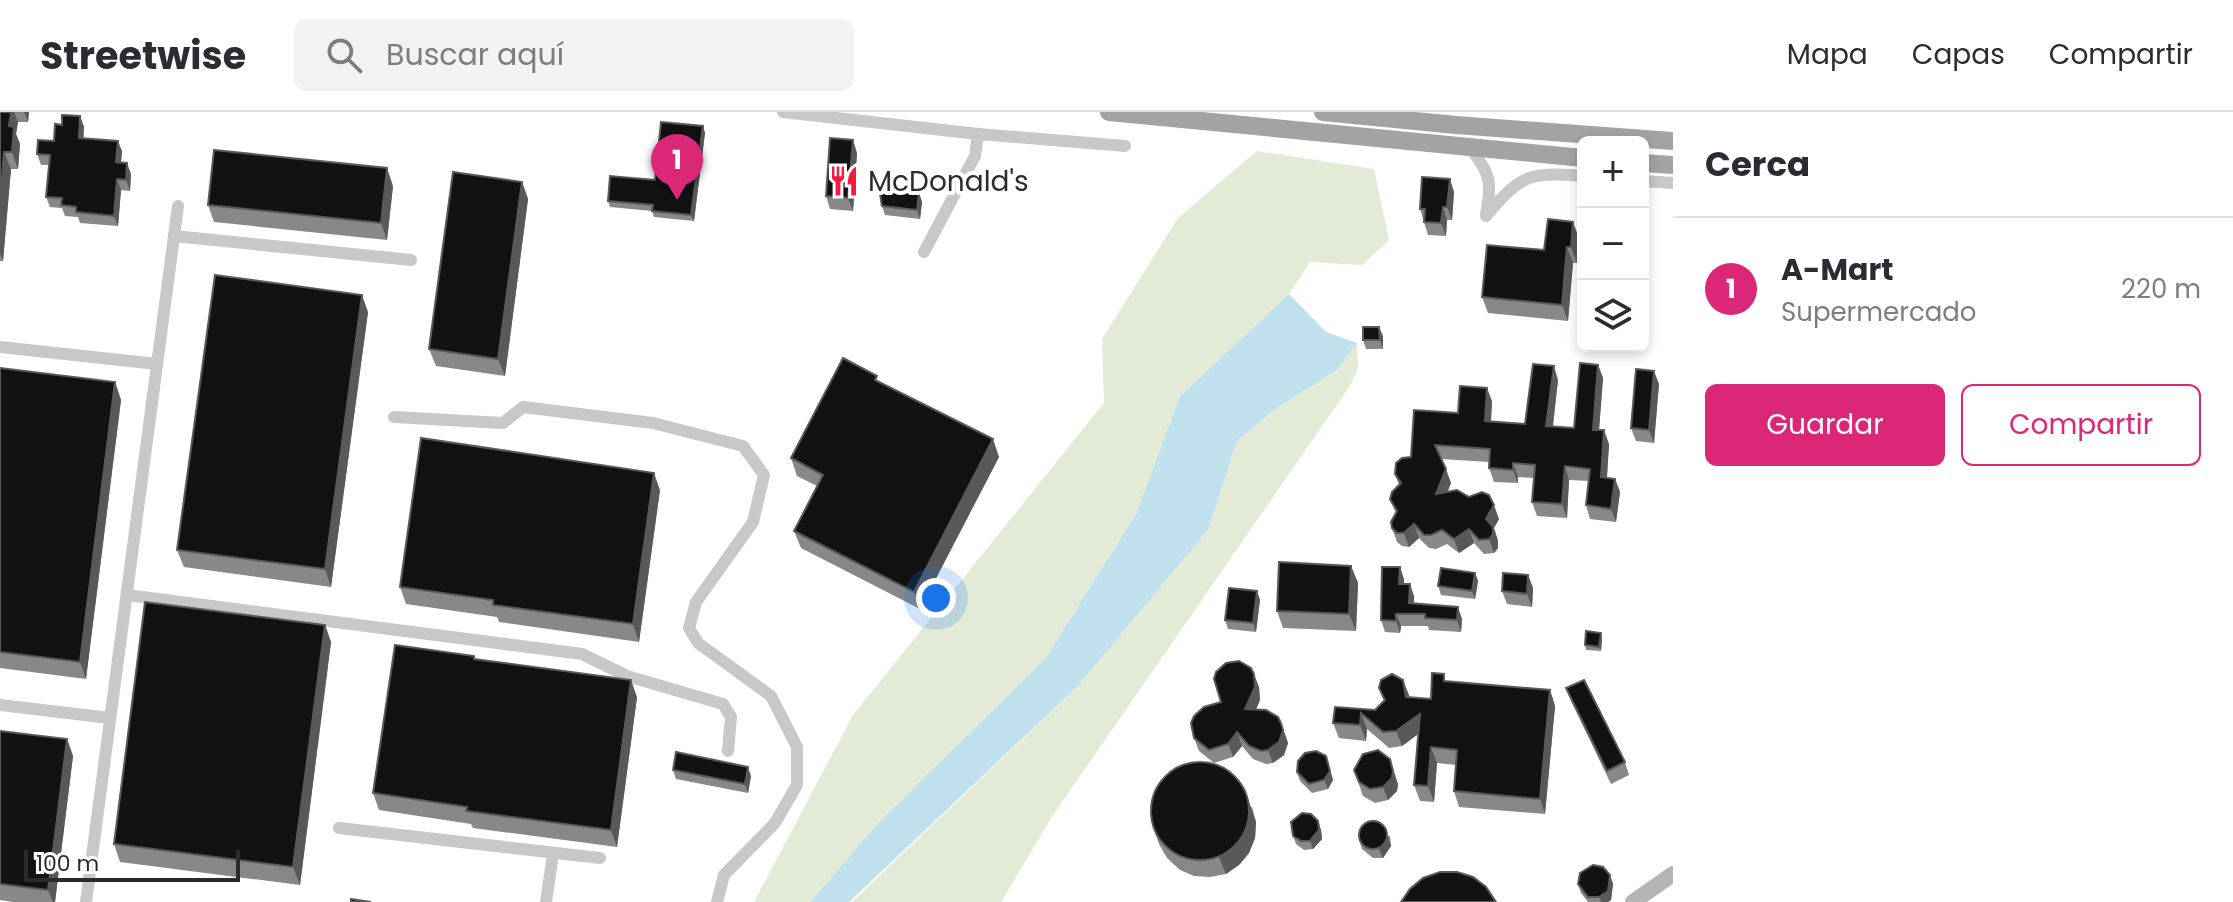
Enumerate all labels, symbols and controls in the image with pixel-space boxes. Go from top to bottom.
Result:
search box [294,19,854,91]
text: Streetwise [40,29,246,82]
icon: search [322,33,366,77]
text: Buscar aquí [386,33,564,76]
text: Mapa [1787,35,1868,74]
text: Capas [1912,35,2005,74]
text: Compartir [2049,35,2193,74]
pin: 1 [651,134,703,200]
map controls [1577,136,1649,352]
button: + [1577,136,1649,208]
text: Cerca [1705,140,1810,188]
place label: McDonald's [868,162,1029,201]
restaurant icon: McDonald's [827,164,861,198]
button: − [1577,208,1649,280]
text: A-Mart [1781,248,1893,291]
text: 1 [1726,271,1736,307]
text: 220 m [2121,271,2201,307]
button: layers [1577,280,1649,352]
text: Supermercado [1781,294,1976,330]
button: Guardar [1705,384,1945,466]
button: Compartir [1961,384,2201,466]
your location [916,578,956,618]
scale bar [24,846,240,882]
text: 100 m [36,848,99,879]

